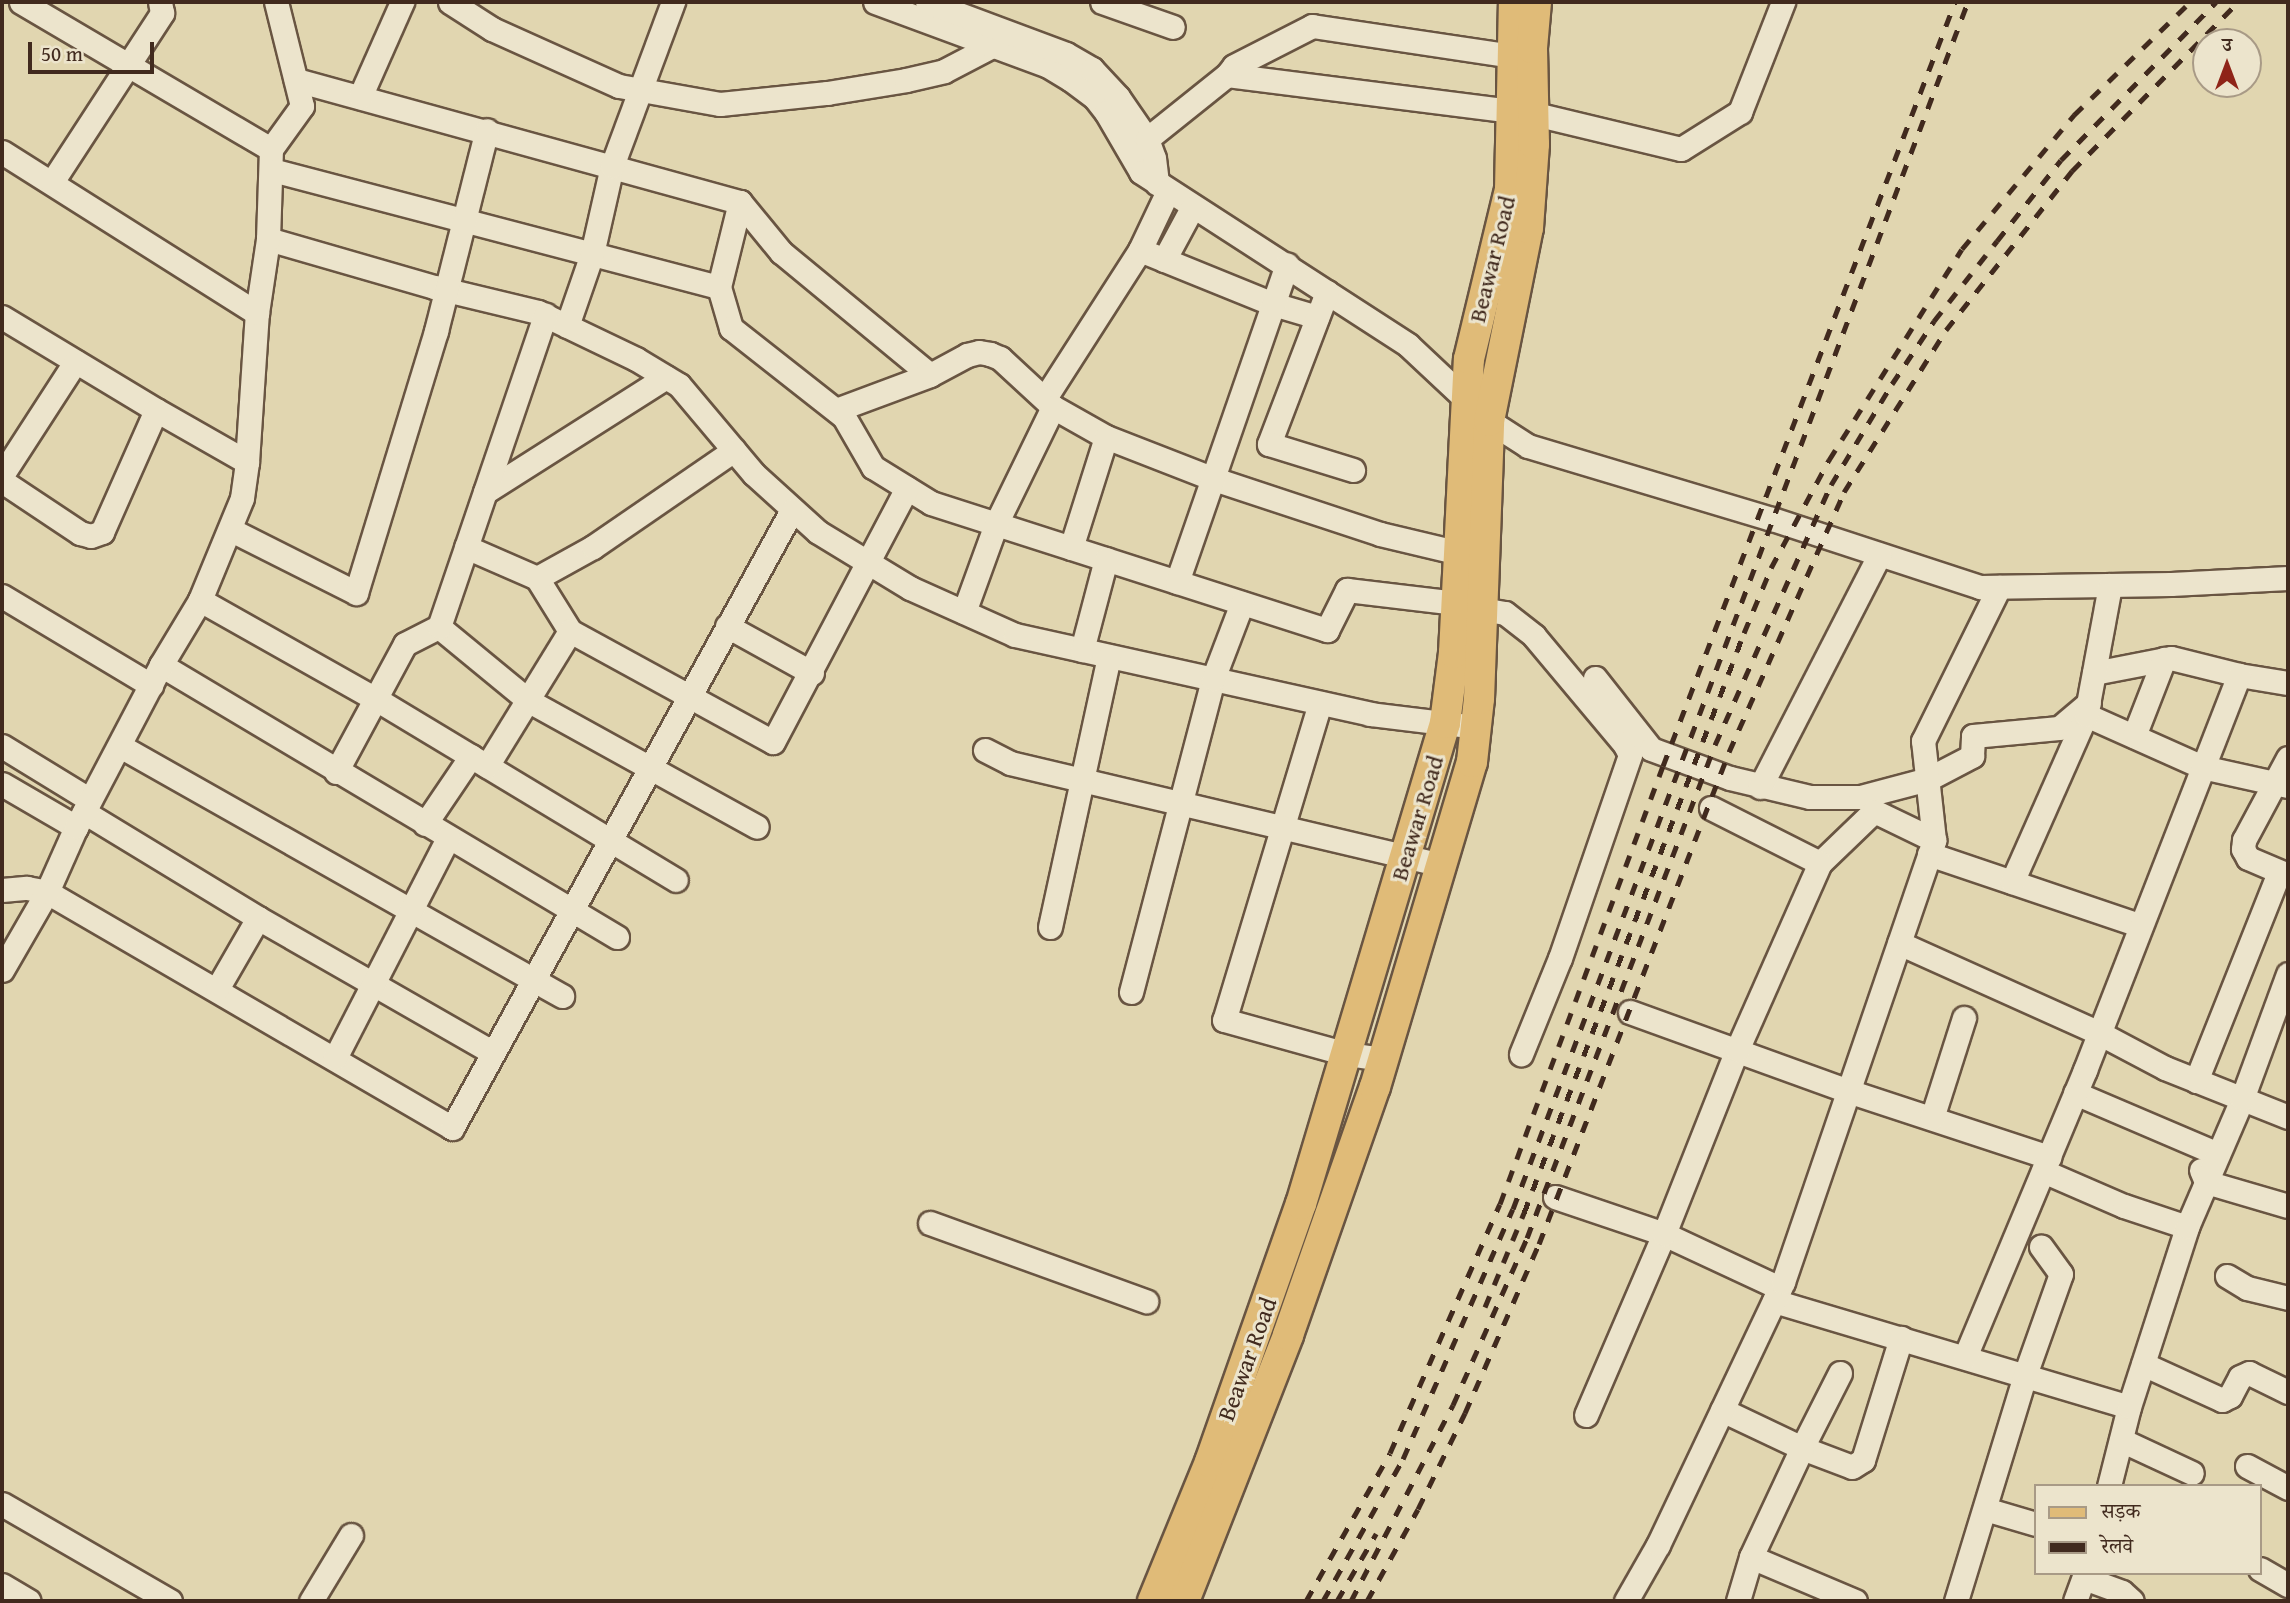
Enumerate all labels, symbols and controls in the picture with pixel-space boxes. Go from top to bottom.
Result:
scale bar [32,28,158,72]
north arrow [2192,28,2262,98]
text: उ [2222,30,2232,58]
text: 50 m [41,38,83,69]
street label: Beawar Road [1462,193,1522,325]
street label: Beawar Road [1384,752,1450,884]
street label: Beawar Road [1211,1293,1283,1425]
legend [2035,1484,2262,1575]
text: सड़क [2101,1495,2140,1526]
text: रेलवे [2101,1530,2133,1561]

